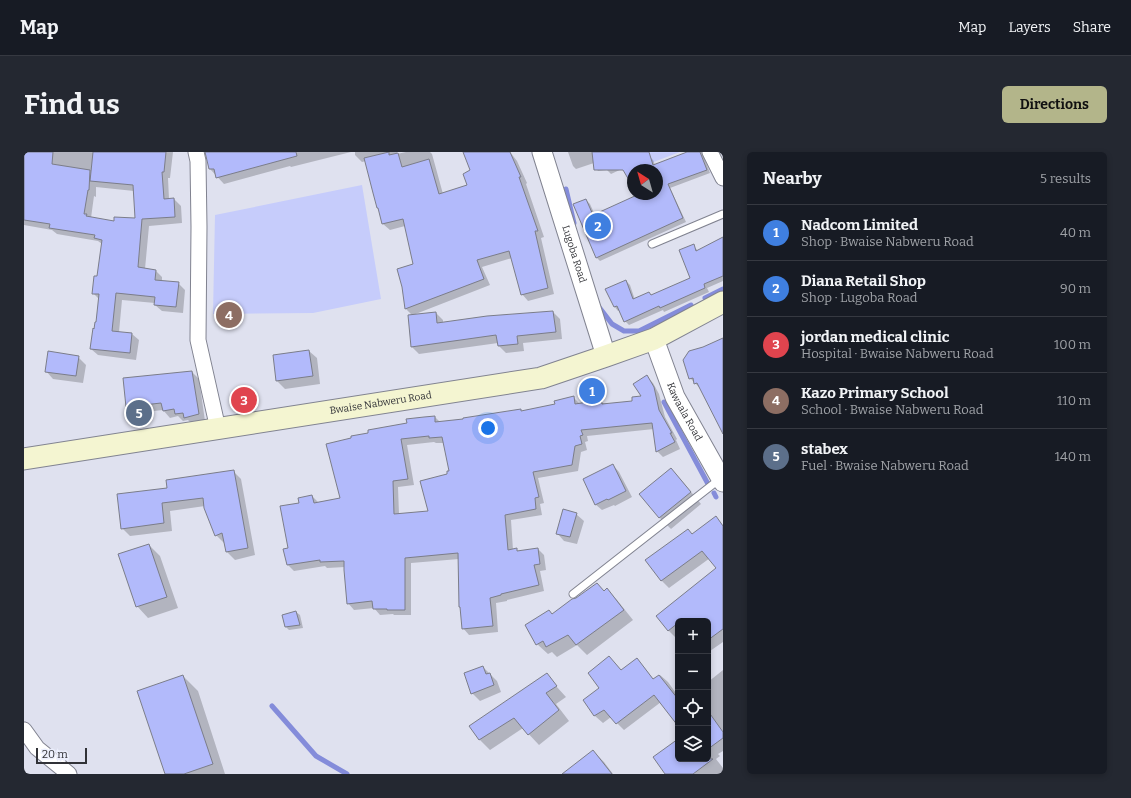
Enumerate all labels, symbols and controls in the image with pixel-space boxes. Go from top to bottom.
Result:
text: Map [20,16,59,39]
text: Map [958,19,986,36]
text: Layers [1008,19,1051,36]
text: Share [1073,19,1111,36]
button: Directions [1002,86,1107,123]
text: Find us [24,88,120,121]
north arrow [627,164,663,200]
text: Nearby [763,168,822,189]
text: 5 results [1040,171,1091,186]
pin: 2 [585,211,611,241]
text: Nadcom Limited [801,216,918,234]
street label: Lugoba Road [559,224,589,284]
text: 1 [773,225,779,240]
text: 40 m [1060,225,1091,240]
text: Shop · Bwaise Nabweru Road [801,234,974,249]
text: Diana Retail Shop [801,272,926,290]
text: 2 [772,281,780,296]
text: 90 m [1060,281,1091,296]
text: Shop · Lugoba Road [801,290,917,305]
pin: 4 [216,300,242,330]
text: jordan medical clinic [801,328,949,346]
text: 3 [772,337,780,352]
text: 100 m [1054,337,1091,352]
text: Hospital · Bwaise Nabweru Road [801,346,994,361]
pin: 1 [579,376,605,406]
street label: Kawaala Road [664,381,705,443]
text: Kazo Primary School [801,384,949,402]
pin: 3 [231,385,257,415]
street label: Bwaise Nabweru Road [329,389,433,417]
text: 4 [772,393,780,408]
text: 110 m [1057,393,1091,408]
pin: 5 [126,398,152,428]
text: School · Bwaise Nabweru Road [801,402,984,417]
your location [478,418,498,438]
text: stabex [801,440,848,458]
text: 5 [772,449,780,464]
text: 140 m [1055,449,1091,464]
text: Fuel · Bwaise Nabweru Road [801,458,969,473]
map controls [675,618,711,762]
button: + [675,618,711,654]
button: − [675,654,711,690]
button: locate [675,690,711,726]
button: layers [675,726,711,762]
scale bar [36,746,87,765]
text: 20 m [42,748,68,761]

